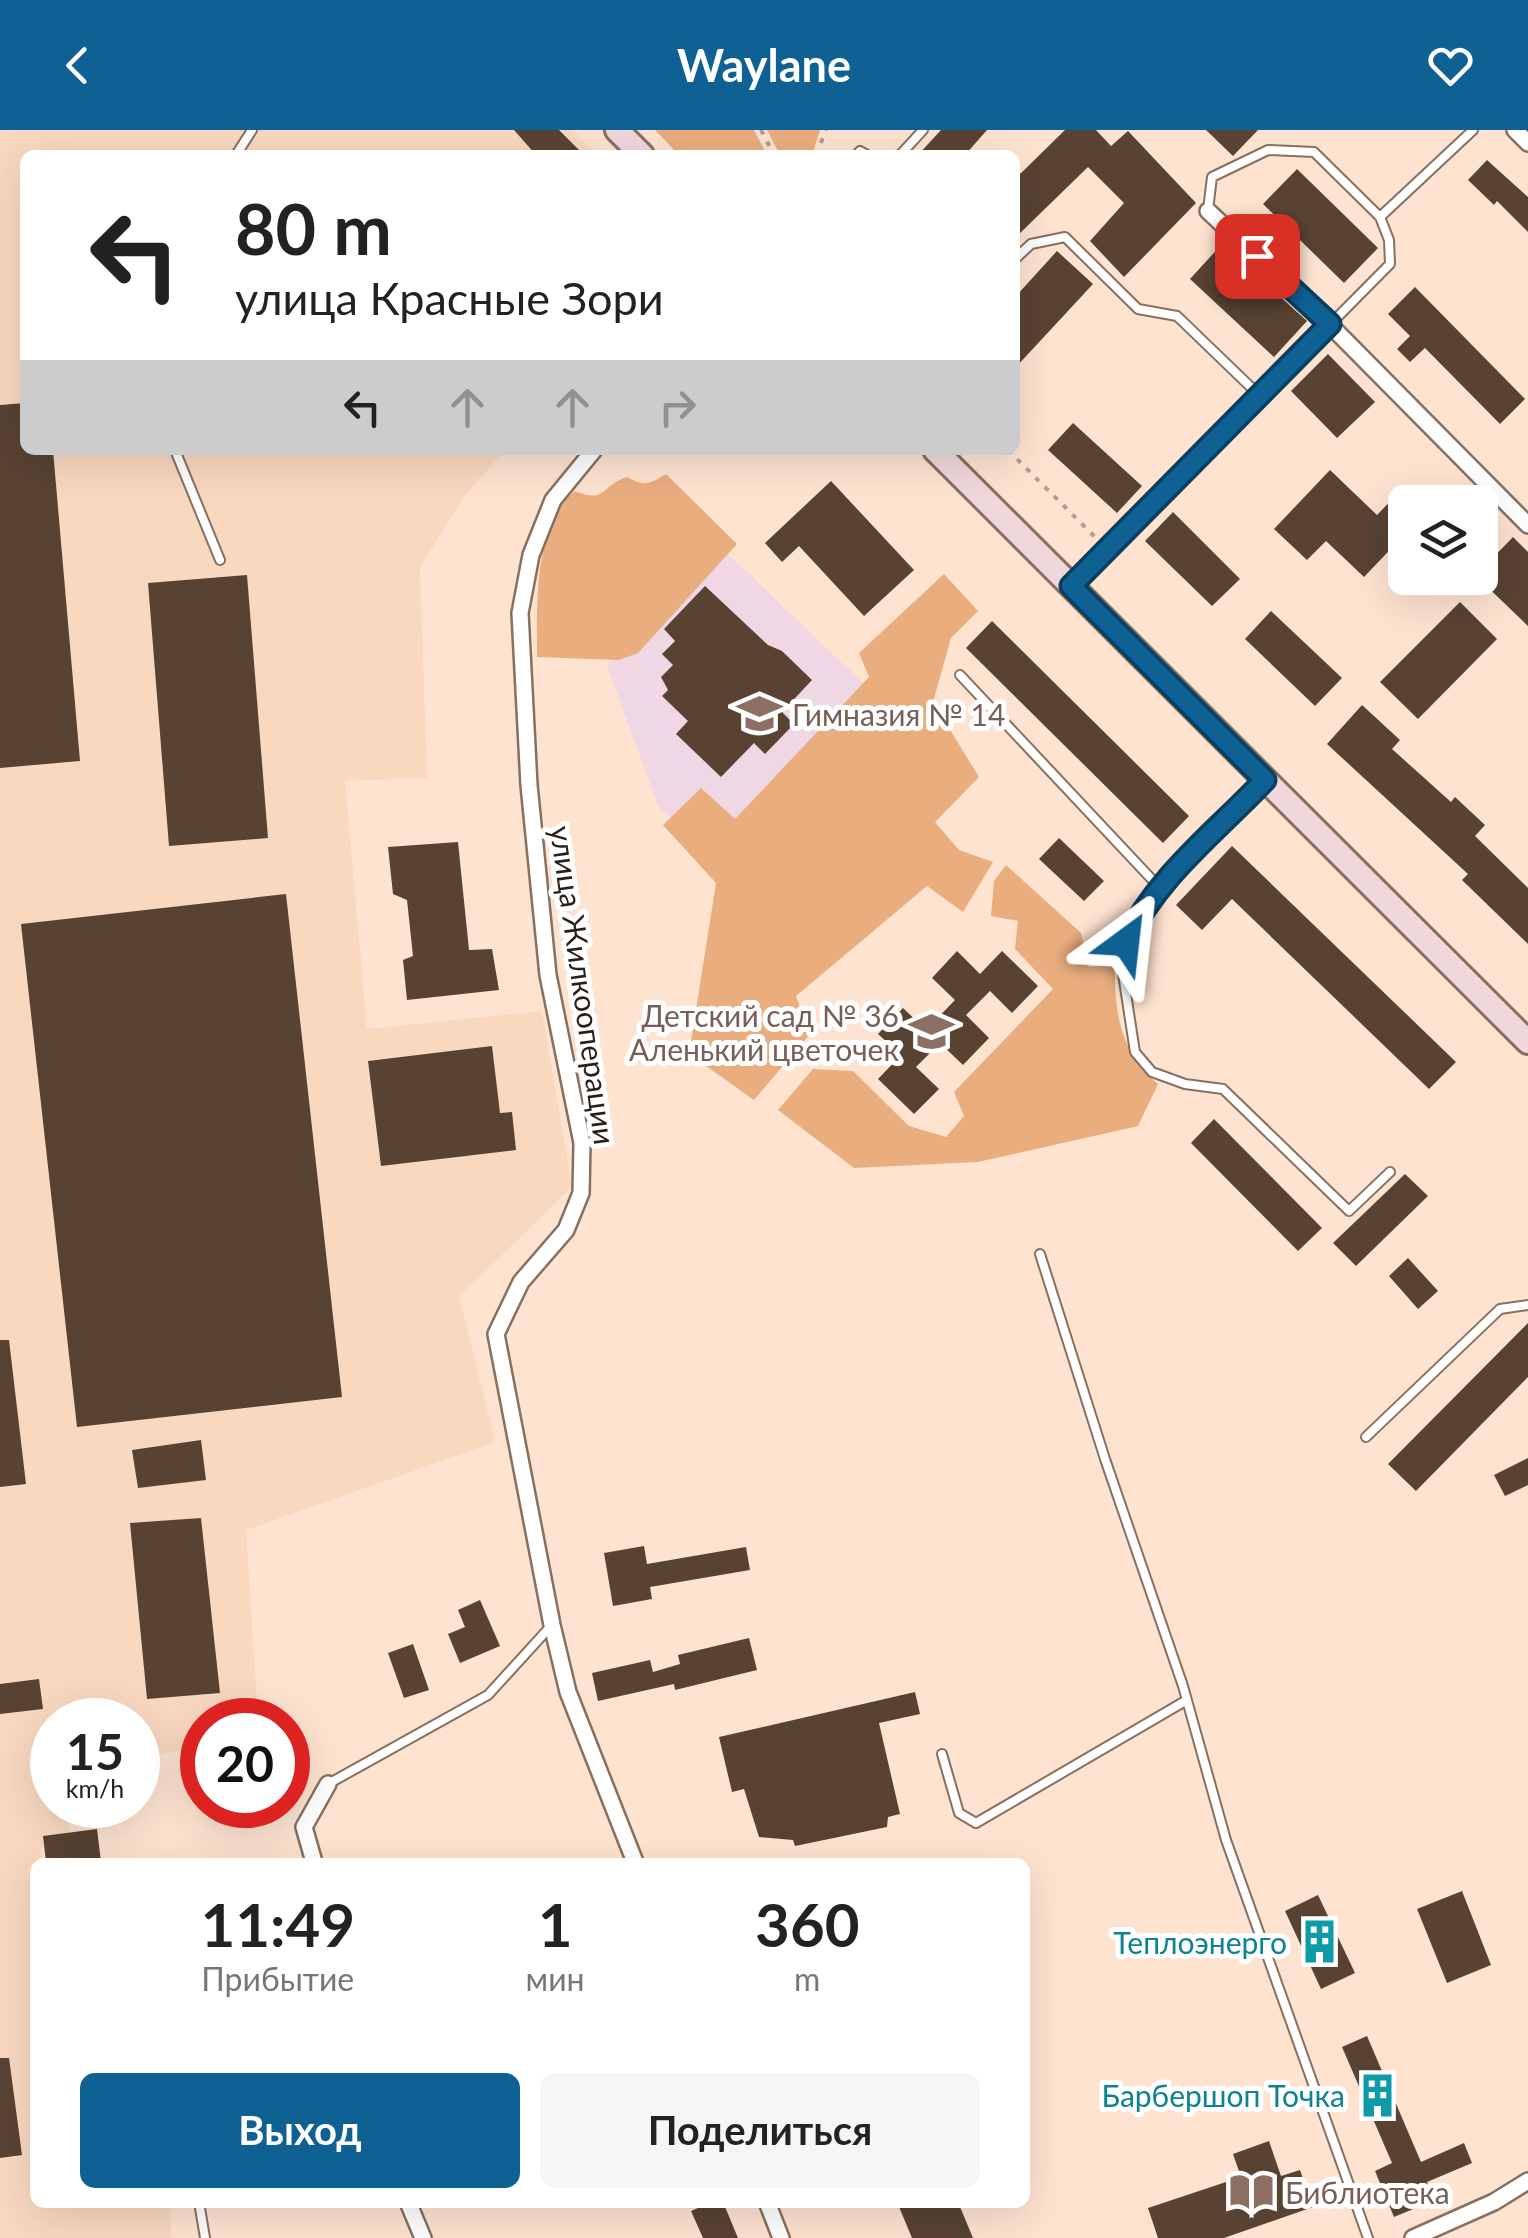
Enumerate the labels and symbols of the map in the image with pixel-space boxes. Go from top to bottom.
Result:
pin [1215,214,1300,299]
school or university icon: Гимназия № 14 [735,690,783,738]
place label: Гимназия № 14 [792,696,1005,732]
street label: улица Жилкооперации [544,823,624,1147]
position arrow [1074,890,1178,994]
place label: Детский сад № 36 Аленький цветочек [629,997,899,1067]
school or university icon: Детский сад № 36 Аленький цветочек [908,1008,956,1056]
speed limit sign: 20 [180,1698,310,1828]
building icon: Теплоэнерго [1296,1918,1344,1966]
place label: Теплоэнерго [1113,1924,1287,1960]
building icon: Барбершоп Точка [1354,2071,1402,2119]
place label: Барбершоп Точка [1101,2077,1345,2113]
library icon: Библиотека [1228,2168,1276,2216]
place label: Библиотека [1285,2174,1450,2210]

